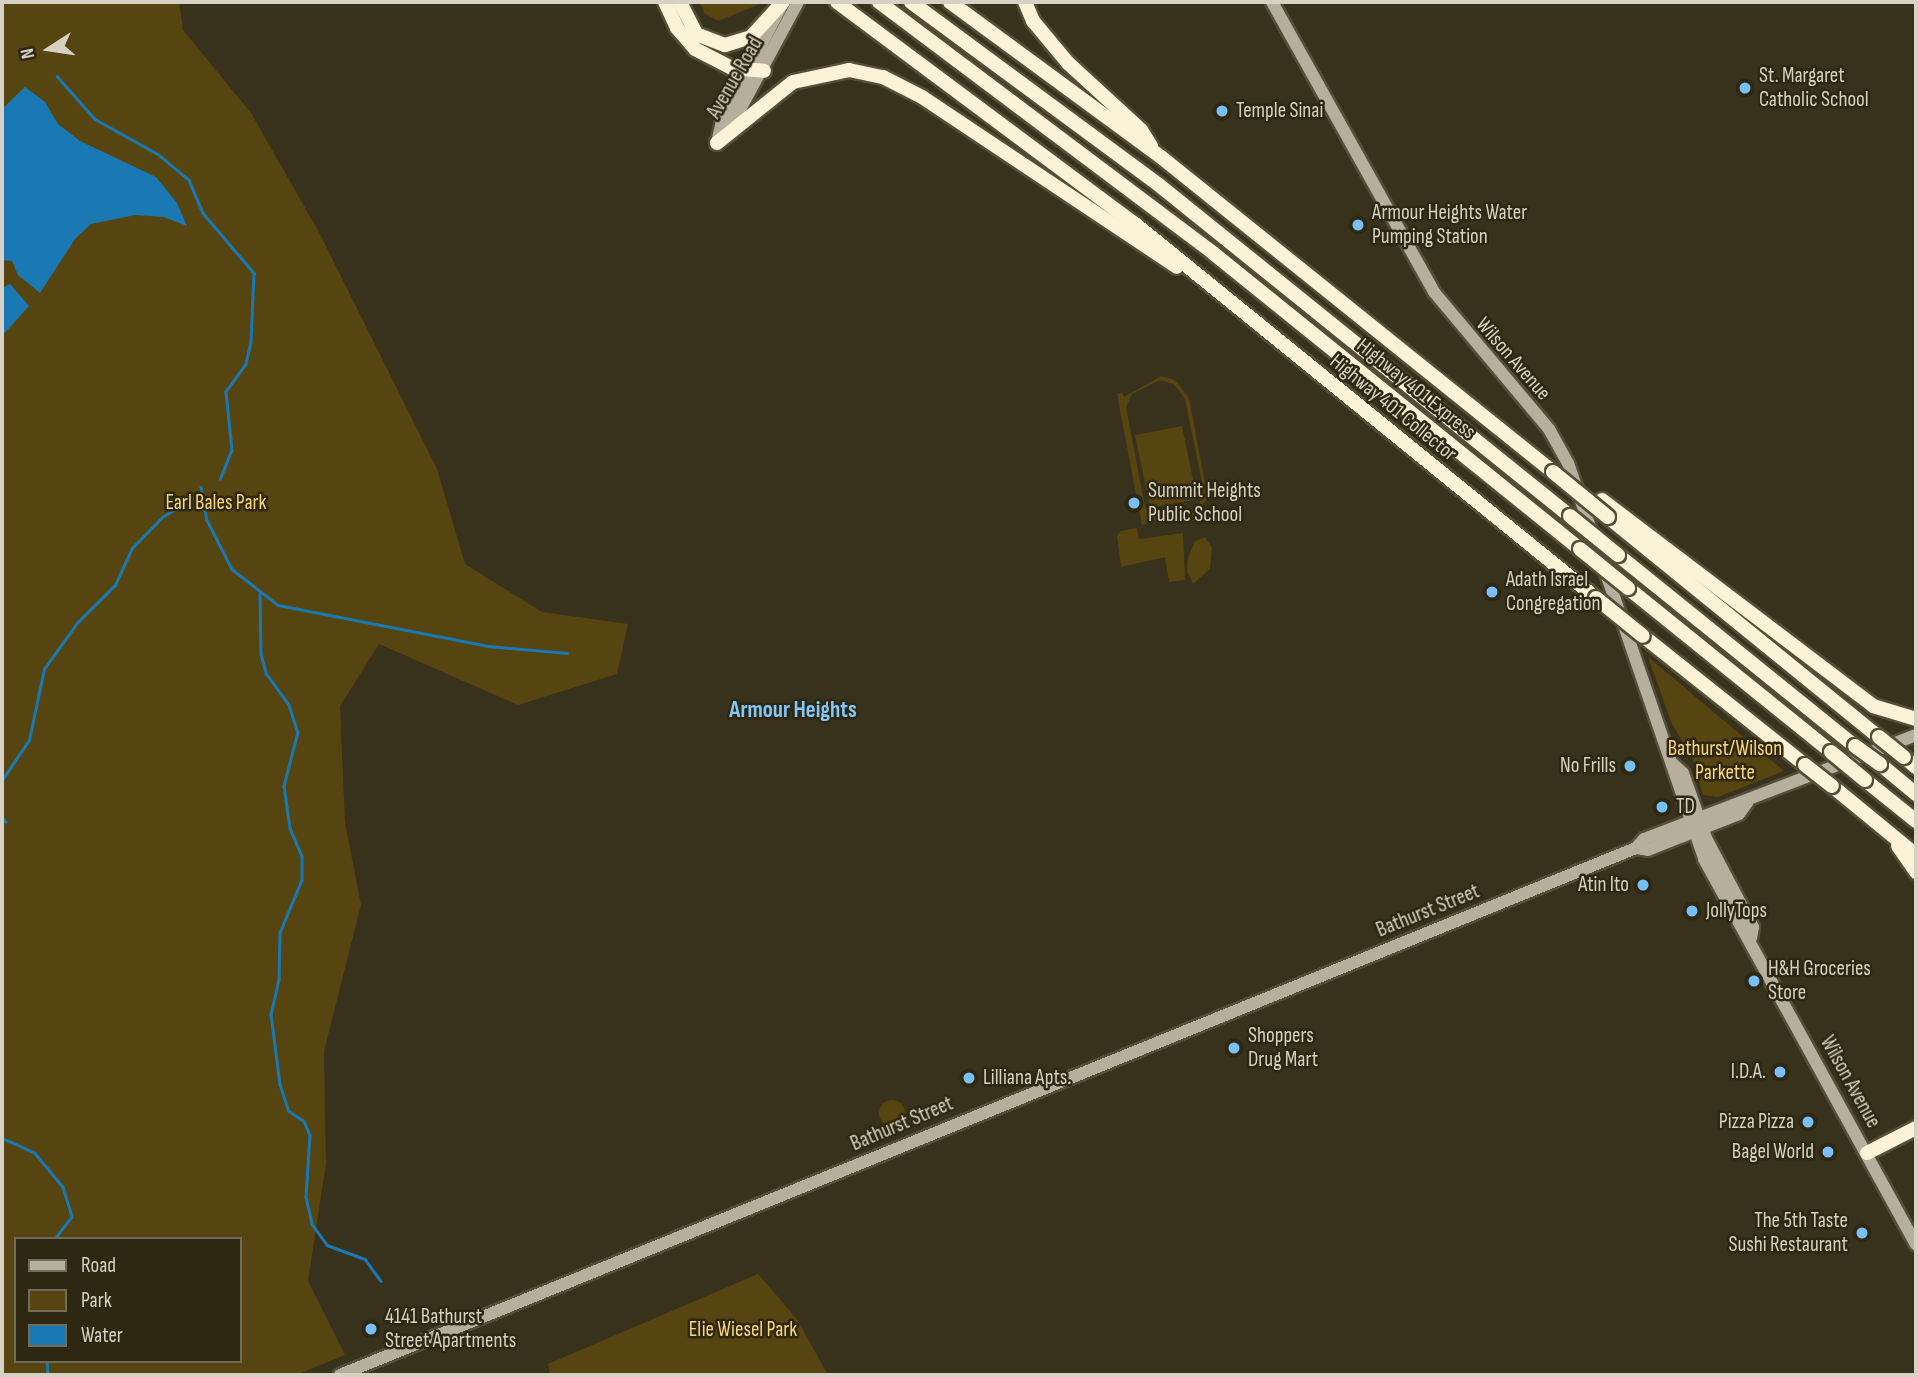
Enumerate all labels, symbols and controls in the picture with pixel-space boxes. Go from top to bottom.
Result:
north arrow [14,14,84,84]
street label: Avenue Road [702,33,768,123]
text: N [16,46,40,61]
place label: St. Margaret Catholic School [1759,63,1869,113]
marker: St. Margaret Catholic School [1737,80,1753,96]
place label: Temple Sinai [1236,98,1323,124]
marker: Temple Sinai [1214,103,1230,119]
place label: Armour Heights Water Pumping Station [1372,200,1527,250]
marker: Armour Heights Water Pumping Station [1350,217,1366,233]
street label: Wilson Avenue [1470,312,1556,406]
street label: Highway 401 Express [1351,333,1481,445]
street label: Highway 401 Collector [1324,349,1462,467]
place label: Summit Heights Public School [1148,478,1261,528]
park label: Earl Bales Park [165,490,267,516]
marker: Summit Heights Public School [1126,495,1142,511]
place label: Adath Israel Congregation [1506,567,1600,617]
marker: Adath Israel Congregation [1484,584,1500,600]
district label: Armour Heights [729,696,857,724]
park label: Bathurst/Wilson Parkette [1668,736,1782,786]
place label: No Frills [1560,753,1616,779]
marker: No Frills [1622,758,1638,774]
place label: TD [1676,794,1695,820]
marker: TD [1654,799,1670,815]
place label: Atin Ito [1578,872,1629,898]
marker: Atin Ito [1635,877,1651,893]
street label: Bathurst Street [1373,879,1483,943]
place label: JollyTops [1706,898,1767,924]
marker: JollyTops [1684,903,1700,919]
place label: H&H Groceries Store [1768,956,1871,1006]
marker: H&H Groceries Store [1746,973,1762,989]
place label: Shoppers Drug Mart [1248,1023,1318,1073]
street label: Wilson Avenue [1814,1032,1886,1132]
marker: Shoppers Drug Mart [1226,1040,1242,1056]
place label: I.D.A. [1731,1059,1766,1085]
marker: I.D.A. [1772,1064,1788,1080]
place label: Lilliana Apts. [983,1065,1071,1091]
marker: Lilliana Apts. [961,1070,977,1086]
street label: Bathurst Street [847,1091,957,1157]
place label: Pizza Pizza [1719,1109,1794,1135]
marker: Pizza Pizza [1800,1114,1816,1130]
place label: Bagel World [1732,1139,1814,1165]
marker: Bagel World [1820,1144,1836,1160]
place label: The 5th Taste Sushi Restaurant [1729,1208,1848,1258]
marker: The 5th Taste Sushi Restaurant [1854,1225,1870,1241]
legend [14,1237,242,1363]
text: Road [81,1253,116,1278]
text: Park [81,1288,112,1313]
place label: 4141 Bathurst Street Apartments [385,1304,516,1354]
park label: Elie Wiesel Park [689,1317,797,1343]
marker: 4141 Bathurst Street Apartments [363,1321,379,1337]
text: Water [81,1323,123,1348]

